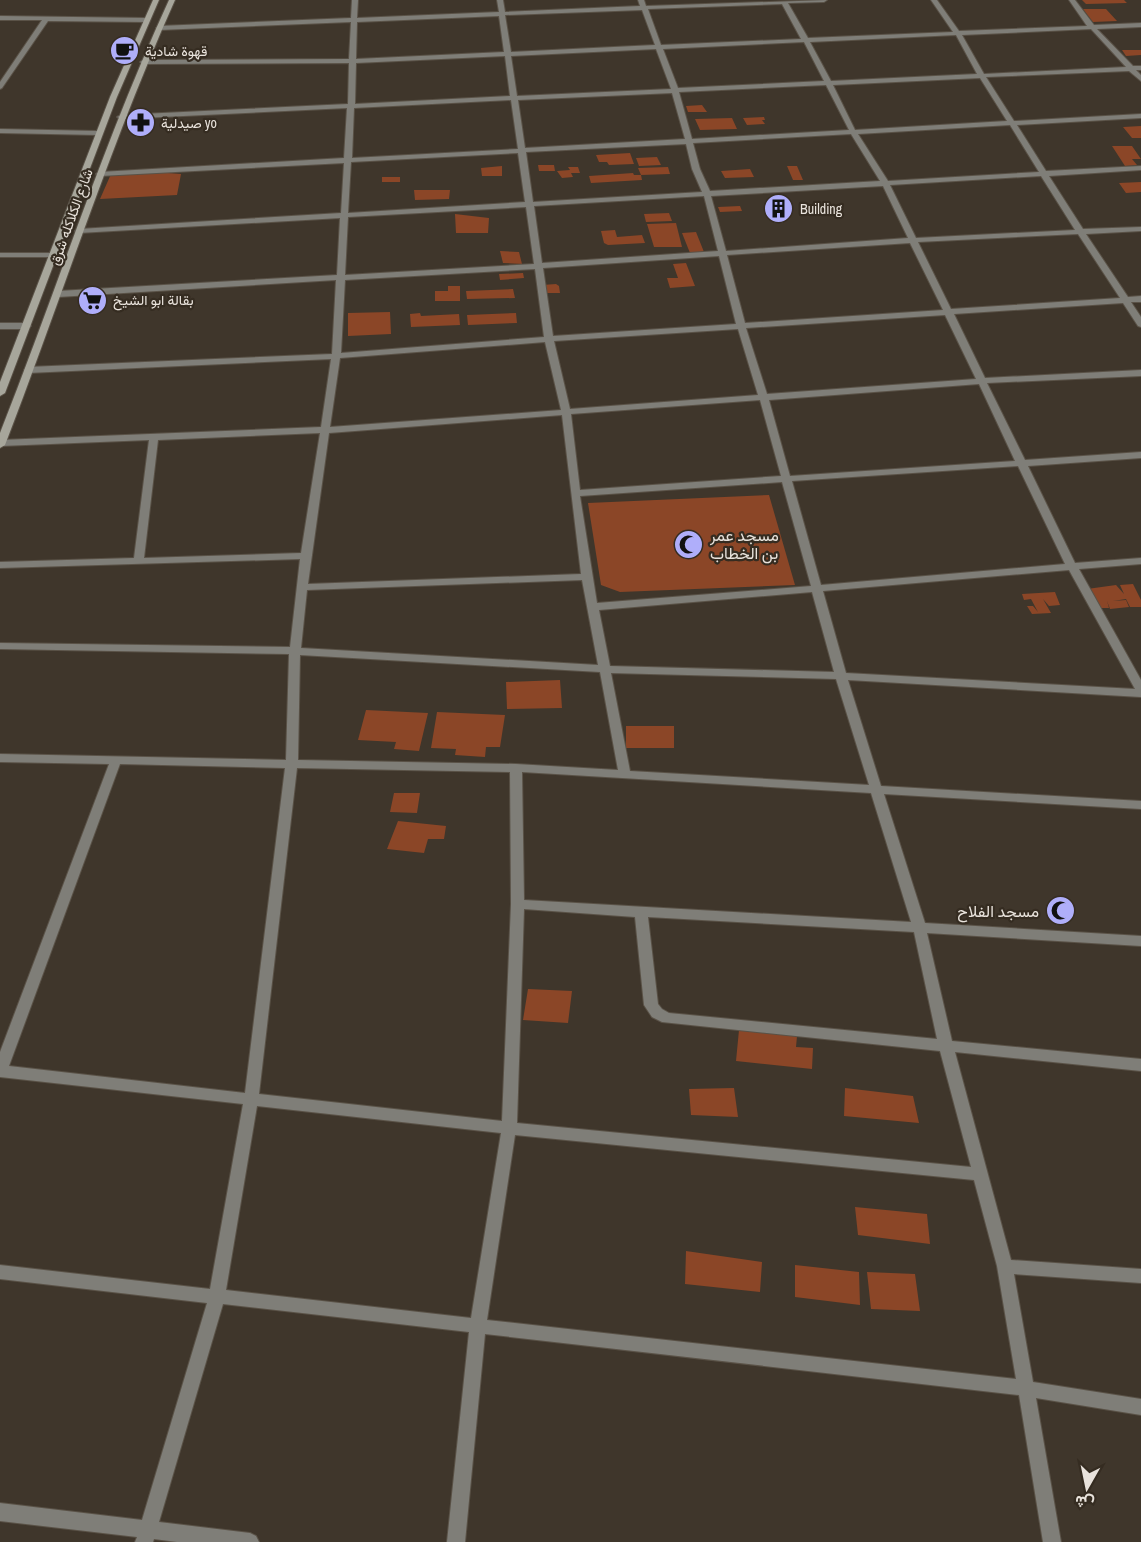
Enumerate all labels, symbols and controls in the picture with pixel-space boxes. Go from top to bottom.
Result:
cafe icon: قهوة شادية [108,35,140,67]
place label: قهوة شادية [145,42,207,60]
pharmacy icon: صيدلية yo [124,107,156,139]
place label: صيدلية yo [161,114,217,132]
street label: شارع الكلاكله شرق [45,166,99,268]
building icon: Building [763,193,795,225]
place label: Building [800,200,843,218]
supermarket icon: بقالة ابو الشيخ [76,284,108,316]
place label: بقالة ابو الشيخ [113,291,194,311]
place label: مسجد عمر بن الخطاب [709,524,779,564]
mosque icon: مسجد عمر بن الخطاب [673,528,705,560]
mosque icon: مسجد الفلاح [1044,895,1076,927]
place label: مسجد الفلاح [957,900,1039,923]
north arrow [1057,1458,1117,1518]
text: ش [1073,1490,1096,1515]

